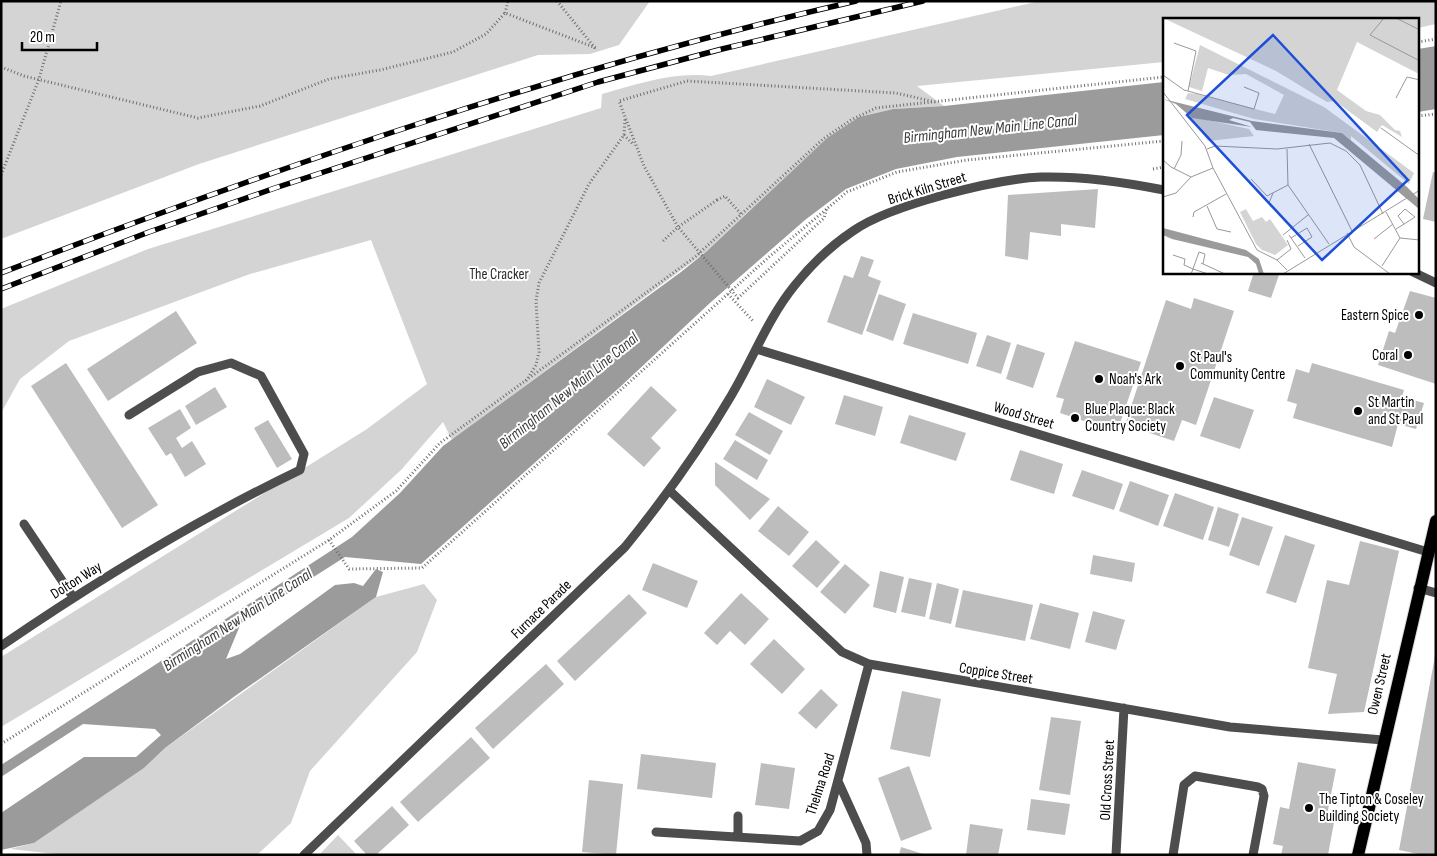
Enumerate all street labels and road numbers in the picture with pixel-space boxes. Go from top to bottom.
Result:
street label: Brick Kiln Street [886,167,969,209]
street label: Wood Street [991,397,1057,434]
street label: Dolton Way [47,557,106,604]
street label: Furnace Parade [507,576,576,643]
street label: Owen Street [1363,651,1396,717]
street label: Coppice Street [958,658,1035,689]
street label: Old Cross Street [1096,739,1119,821]
street label: Thelma Road [802,751,839,818]

